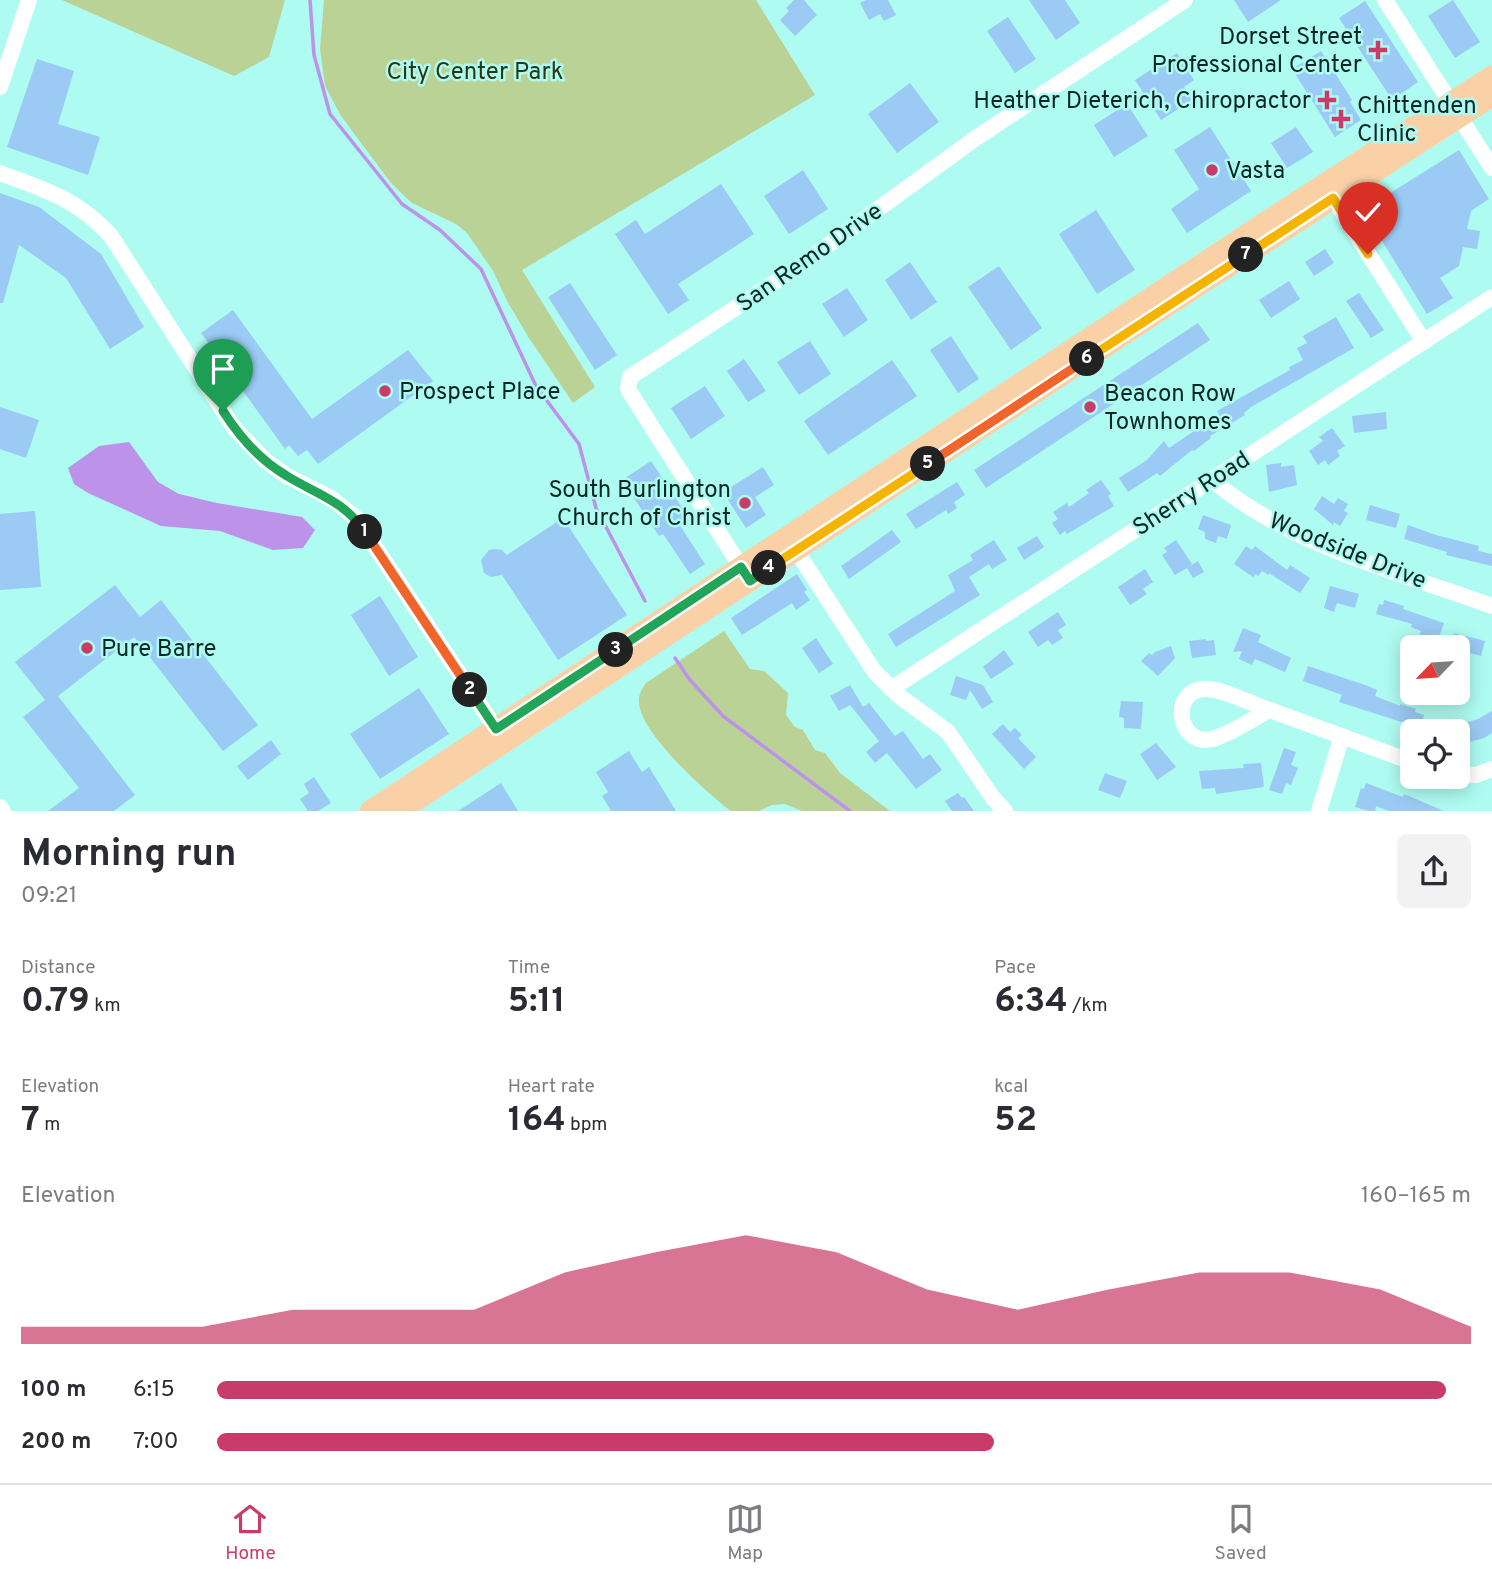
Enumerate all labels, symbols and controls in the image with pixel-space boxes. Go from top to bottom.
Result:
place label: Dorset Street Professional Center [1152,23,1362,81]
marker: Dorset Street Professional Center [1368,40,1388,60]
park label: City Center Park [386,58,564,88]
place label: Heather Dieterich, Chiropractor [973,87,1311,117]
marker: Heather Dieterich, Chiropractor [1317,90,1337,110]
place label: Chittenden Clinic [1357,92,1477,150]
marker: Chittenden Clinic [1331,109,1351,129]
place label: Vasta [1226,157,1285,187]
marker: Vasta [1204,162,1220,178]
pin [1338,182,1398,254]
icon: check [1349,193,1387,231]
street label: San Remo Drive [731,197,889,320]
pin: 7 [1228,238,1264,272]
text: 7 [1240,242,1251,266]
pin [193,339,253,411]
pin: 6 [1070,342,1104,376]
text: 6 [1081,346,1092,370]
icon: arrive [204,350,242,388]
place label: Prospect Place [399,378,561,408]
place label: Beacon Row Townhomes [1104,380,1236,438]
marker: Prospect Place [377,383,393,399]
marker: Beacon Row Townhomes [1082,399,1098,415]
street label: Sherry Road [1128,446,1256,544]
pin: 5 [911,447,946,482]
text: 5 [922,451,933,475]
place label: South Burlington Church of Christ [548,476,731,534]
marker: South Burlington Church of Christ [737,495,753,511]
street label: Woodside Drive [1264,507,1430,597]
pin: 1 [348,514,382,550]
text: 1 [361,519,368,543]
pin: 4 [752,550,786,586]
text: 4 [762,555,775,579]
pin: 3 [598,632,634,668]
place label: Pure Barre [101,635,217,665]
north arrow [1400,635,1470,705]
map controls [1400,635,1470,789]
text: 3 [610,637,621,661]
marker: Pure Barre [79,640,95,656]
pin: 2 [452,672,488,708]
text: 2 [464,677,475,701]
button: locate [1400,719,1470,789]
text: Morning run [21,831,237,880]
button: share [1397,834,1471,908]
text: 09:21 [21,882,77,911]
text: Distance [21,956,96,980]
text: Time [508,956,550,980]
text: Pace [994,956,1036,980]
text: 0.79 [21,980,90,1024]
text: 5:11 [508,980,566,1024]
text: 6:34 [994,980,1068,1024]
text: km [90,994,121,1018]
text: /km [1068,994,1108,1018]
text: Elevation [21,1075,99,1099]
text: Heart rate [508,1075,595,1099]
text: kcal [994,1075,1028,1099]
text: 7 [21,1099,40,1143]
text: 164 [508,1099,566,1143]
text: 52 [994,1099,1037,1143]
text: m [40,1113,60,1137]
text: bpm [566,1113,607,1137]
text: Elevation [21,1182,116,1211]
text: 160–165 m [1361,1182,1471,1211]
text: 100 m [21,1376,86,1405]
text: 6:15 [133,1376,175,1405]
text: 200 m [21,1428,91,1457]
text: 7:00 [133,1428,179,1457]
tab: Home [225,1500,276,1566]
tab: Map [726,1500,764,1566]
tab: Saved [1215,1500,1267,1566]

